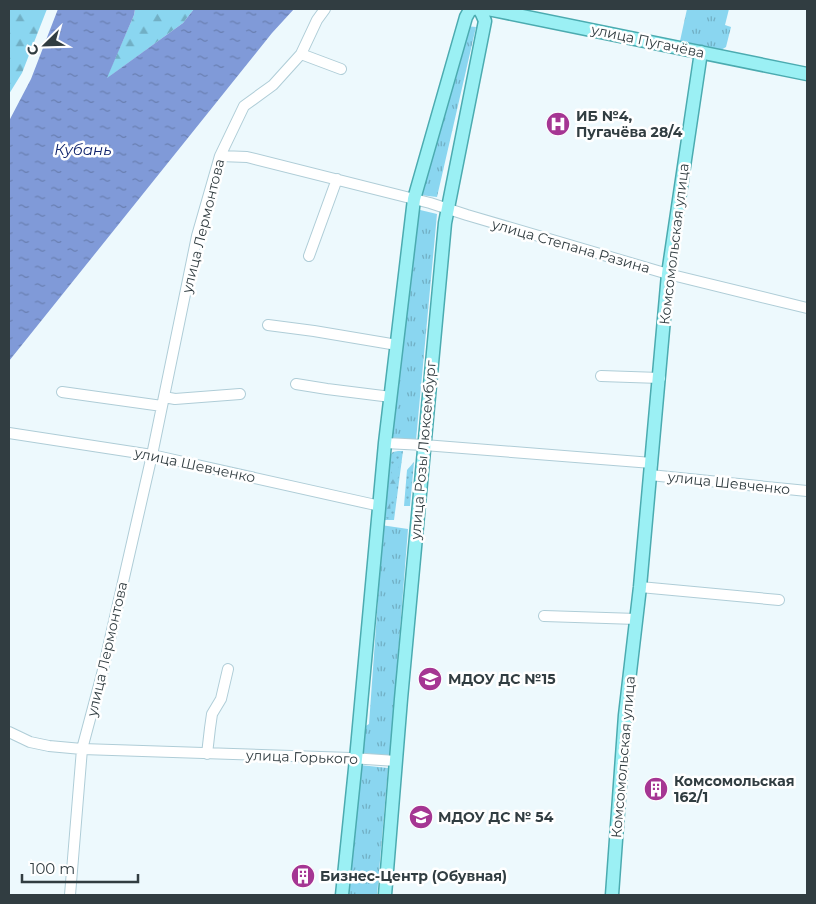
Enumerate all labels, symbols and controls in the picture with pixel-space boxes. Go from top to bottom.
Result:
north arrow [20,20,70,70]
street label: улица Пугачёва [589,20,706,62]
text: С [23,42,43,58]
place label: ИБ №4, Пугачёва 28/4 [576,107,683,141]
hospital icon: ИБ №4, Пугачёва 28/4 [545,111,571,137]
water label: Кубань [54,140,112,159]
street label: улица Лермонтова [177,157,228,296]
street label: Комсомольская улица [655,162,693,326]
street label: улица Степана Разина [489,215,652,277]
street label: улица Розы Люксембург [406,359,440,541]
street label: улица Шевченко [132,443,257,487]
street label: улица Шевченко [666,468,791,498]
street label: улица Лермонтова [82,580,131,719]
school or university icon: МДОУ ДС №15 [417,666,443,692]
place label: МДОУ ДС №15 [448,670,556,688]
street label: Комсомольская улица [607,675,639,839]
street label: улица Горького [245,746,358,768]
place label: Комсомольская 162/1 [674,772,794,806]
building icon: Комсомольская 162/1 [643,776,669,802]
school or university icon: МДОУ ДС № 54 [408,804,434,830]
place label: МДОУ ДС № 54 [438,808,554,826]
scale bar [22,852,139,884]
text: 100 m [30,859,75,878]
building icon: Бизнес-Центр (Обувная) [290,863,316,889]
place label: Бизнес-Центр (Обувная) [320,867,507,885]

